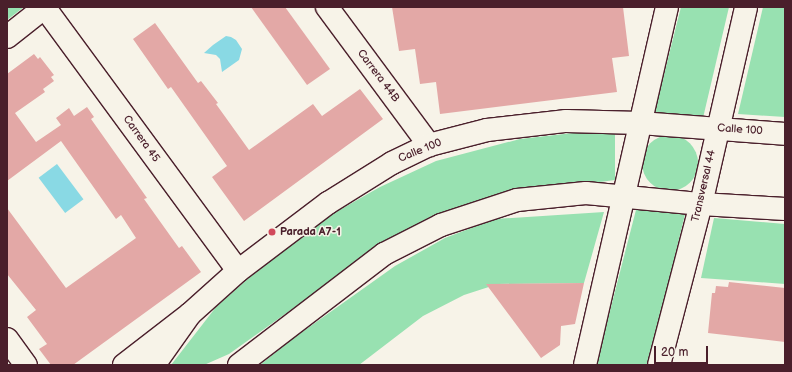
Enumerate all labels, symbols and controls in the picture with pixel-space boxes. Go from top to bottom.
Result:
street label: Carrera 44B [354,47,402,105]
street label: Carrera 45 [120,113,162,165]
street label: Calle 100 [717,122,763,138]
street label: Calle 100 [396,136,444,166]
street label: Transversal 44 [689,149,719,223]
place label: Parada A7-1 [280,225,341,239]
marker: Parada A7-1 [267,227,277,237]
scale bar [656,338,710,364]
text: 20 m [661,345,688,360]

